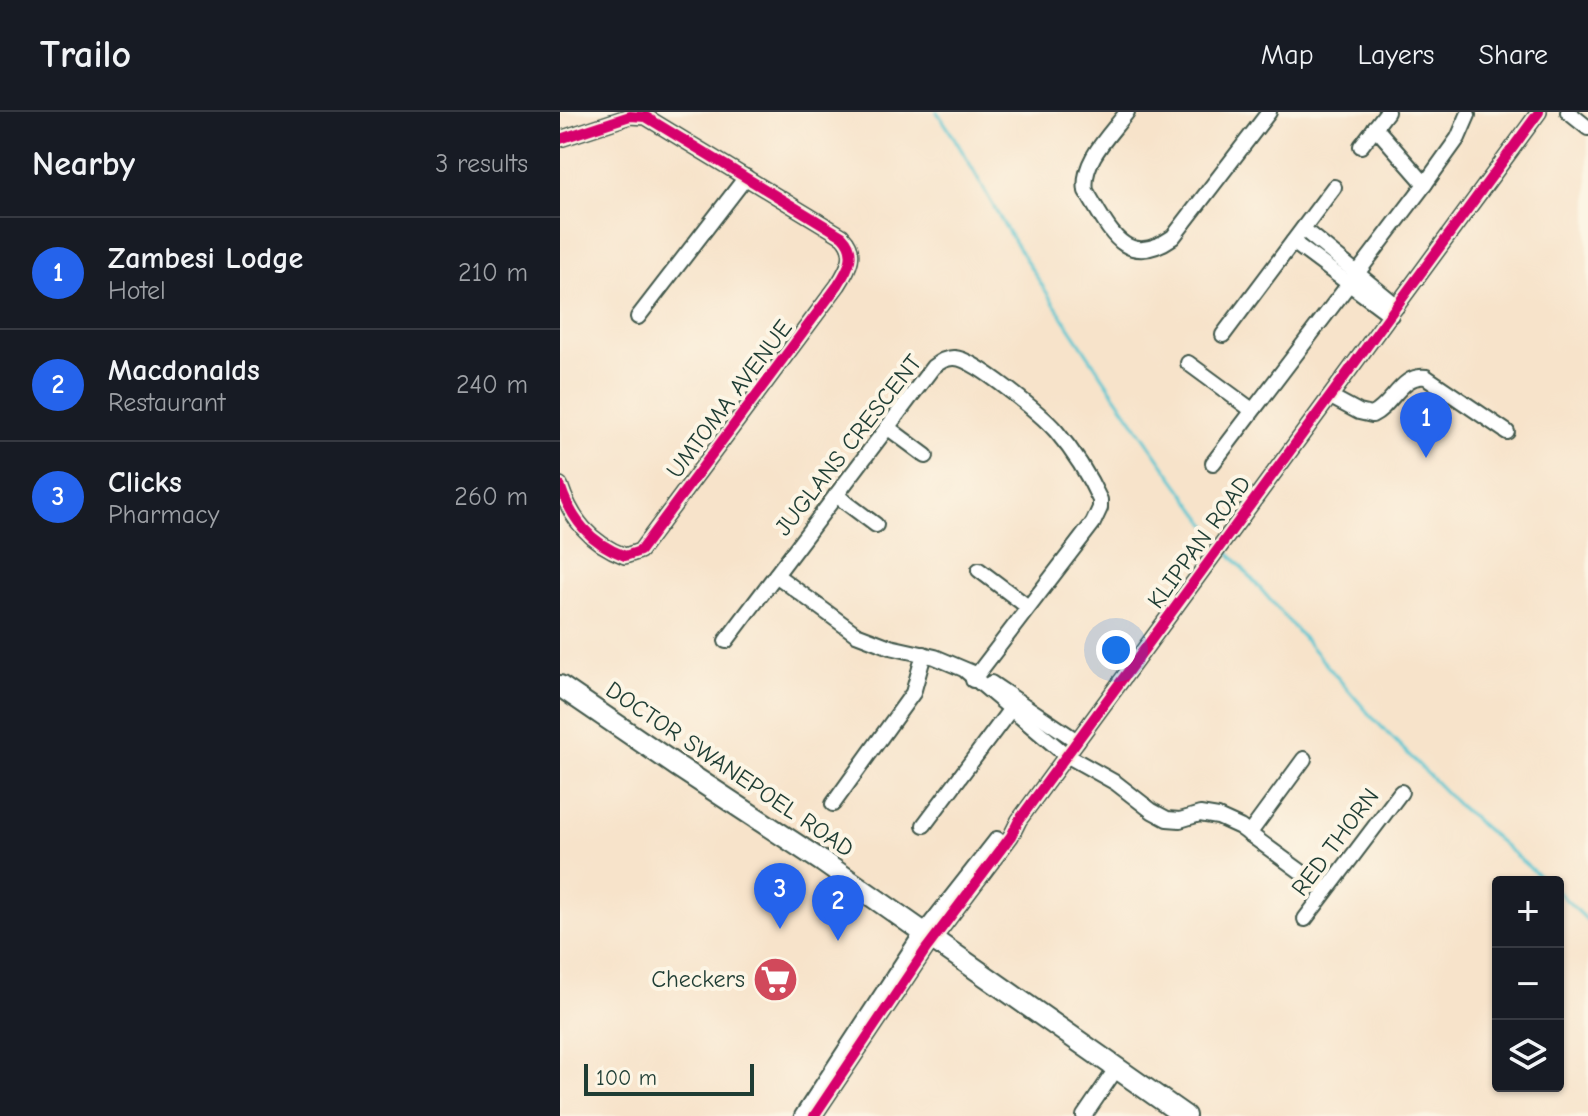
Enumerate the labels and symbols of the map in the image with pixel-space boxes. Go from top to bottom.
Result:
street label: UMTOMA AVENUE [660,314,798,484]
street label: JUGLANS CRESCENT [769,349,928,541]
pin: 1 [1400,392,1452,458]
street label: KLIPPAN ROAD [1141,470,1257,614]
your location [1096,630,1136,670]
street label: DOCTOR SWANEPOEL ROAD [601,675,859,863]
street label: RED THORN [1286,783,1384,901]
pin: 3 [754,863,806,929]
pin: 2 [812,875,864,941]
supermarket icon: Checkers [752,955,800,1003]
place label: Checkers [651,965,745,993]
scale bar [584,1060,754,1096]

